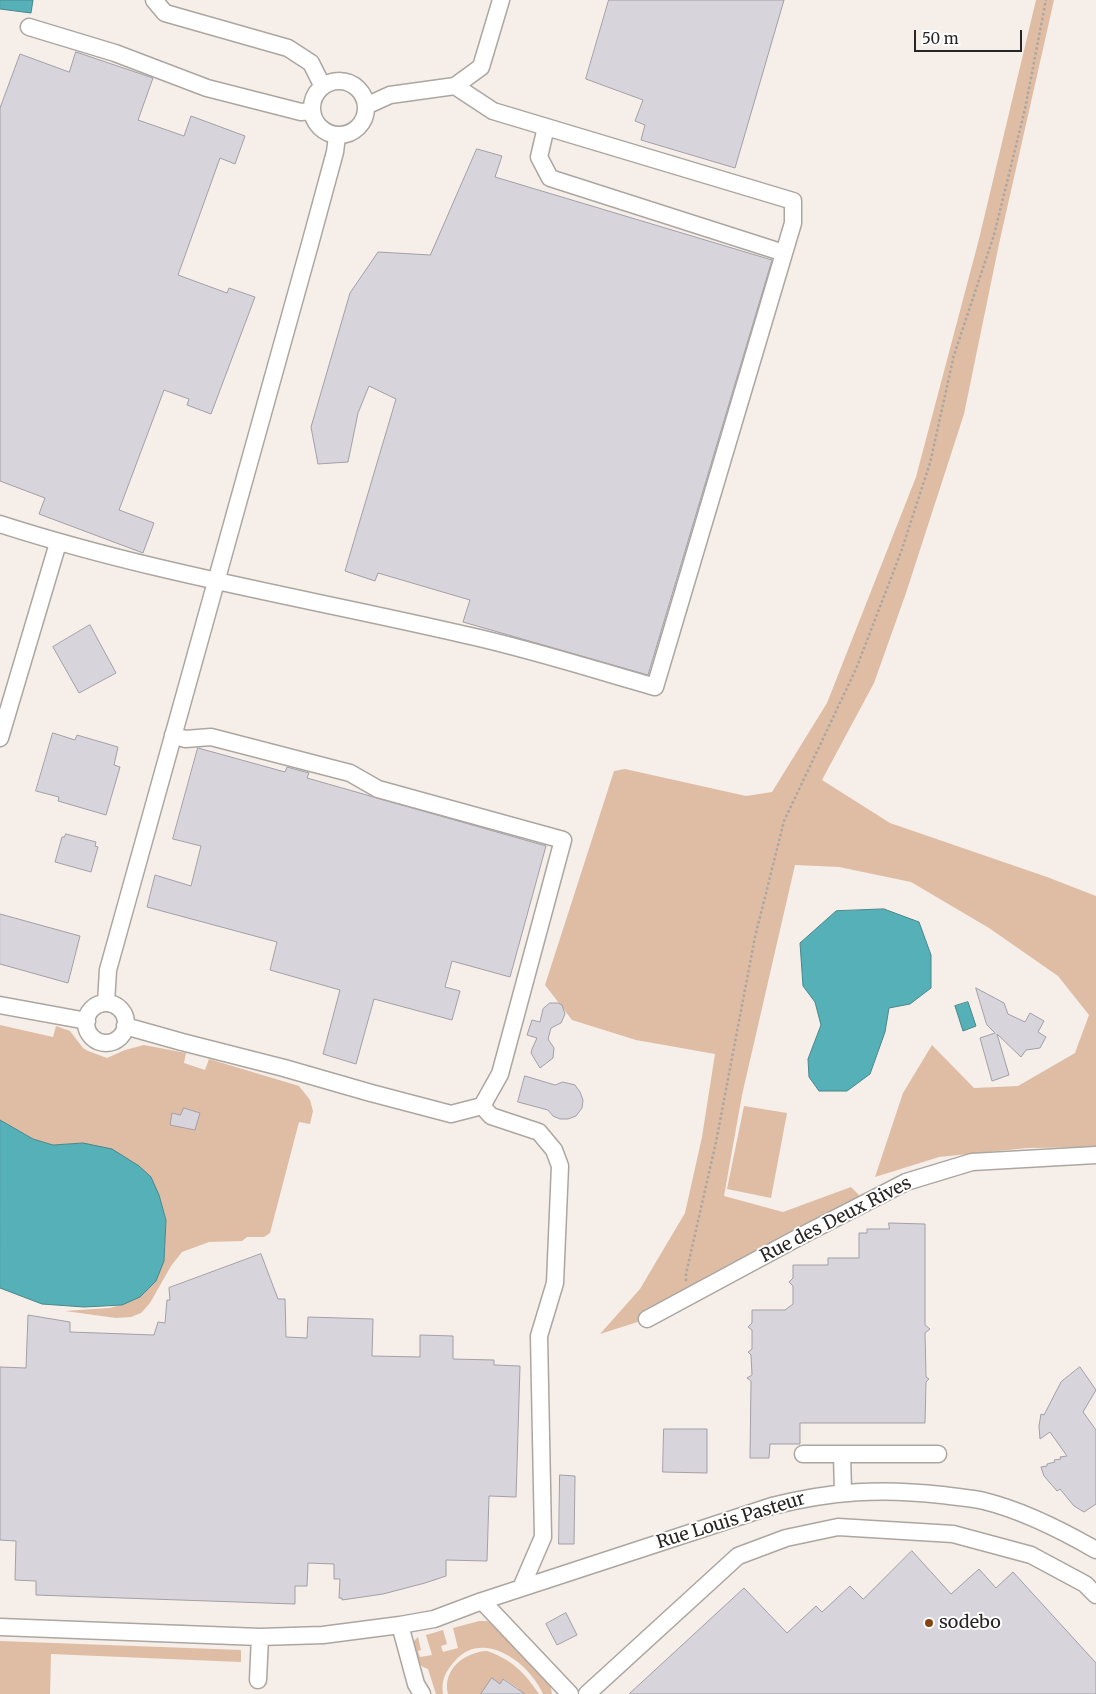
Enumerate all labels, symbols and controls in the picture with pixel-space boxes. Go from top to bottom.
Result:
scale bar [916,20,1024,52]
text: 50 m [922,29,959,48]
street label: Rue des Deux Rives [757,1172,915,1268]
street label: Rue Louis Pasteur [654,1488,808,1554]
place label: sodebo [939,1612,1001,1634]
marker: sodebo [923,1617,935,1629]

